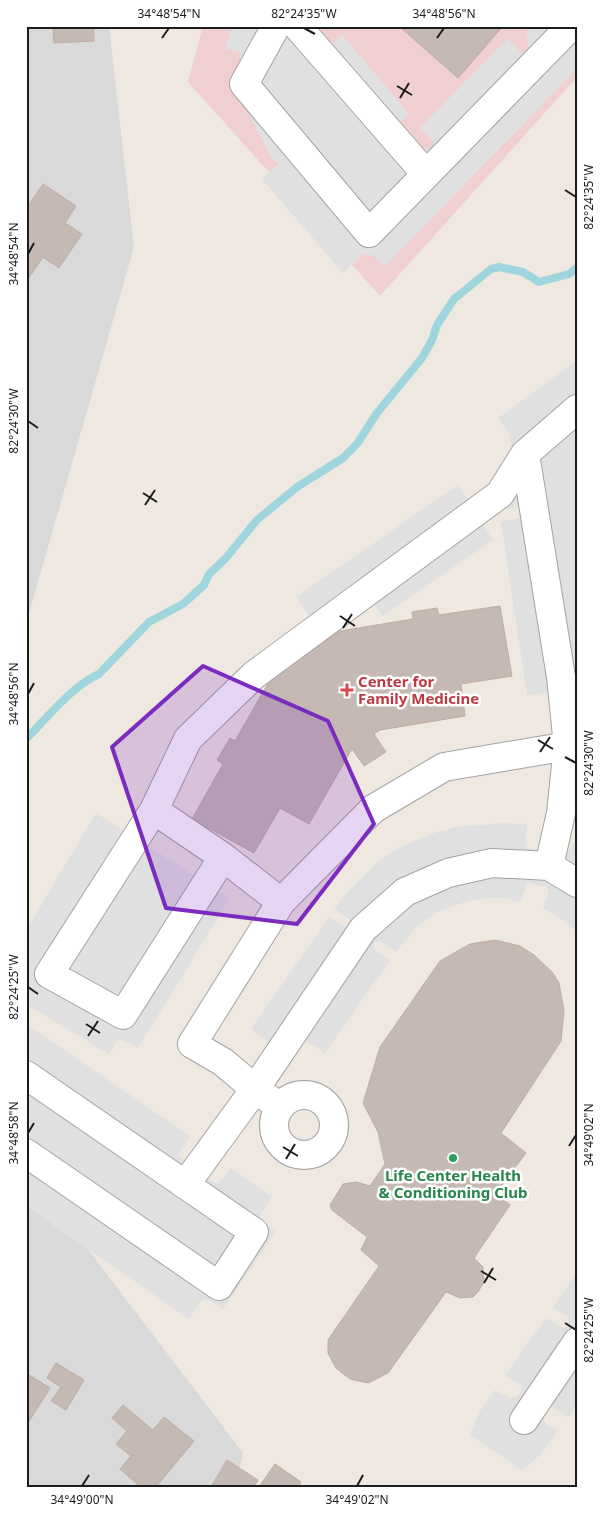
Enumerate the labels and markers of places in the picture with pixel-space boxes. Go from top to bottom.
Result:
place label: Center for Family Medicine [358,671,479,708]
marker: Center for Family Medicine [340,683,354,697]
marker: Life Center Health & Conditioning Club [447,1152,459,1164]
place label: Life Center Health & Conditioning Club [379,1165,527,1202]

